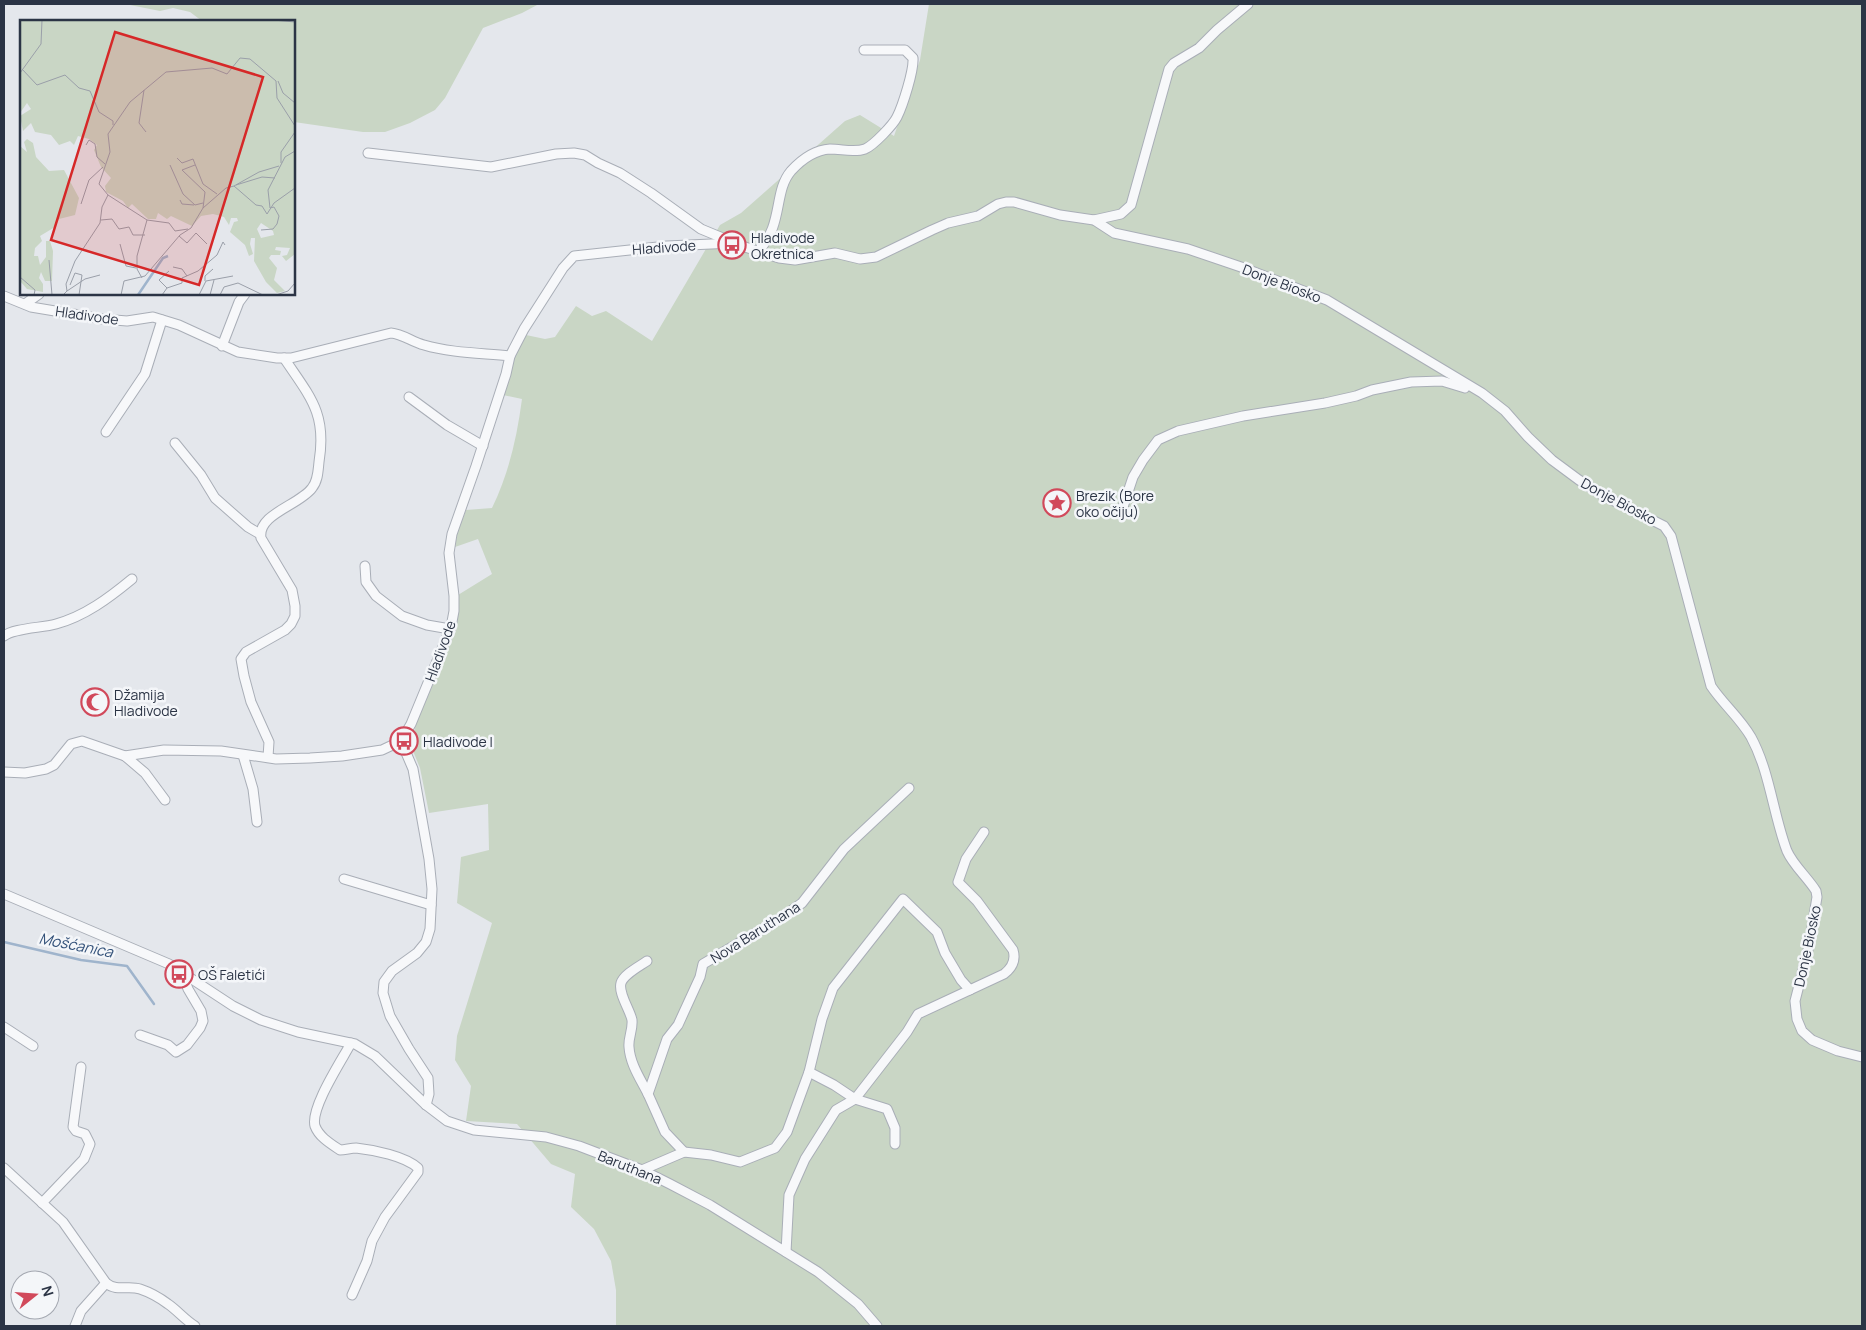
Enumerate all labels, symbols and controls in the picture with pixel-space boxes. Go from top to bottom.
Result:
inset map [20,20,295,295]
place label: Hladivode Okretnica [751,228,815,263]
bus stop icon: Hladivode Okretnica [717,230,747,260]
street label: Hladivode [632,235,696,259]
street label: Donje Biosko [1240,259,1324,307]
street label: Hladivode [54,301,120,329]
street label: Donje Biosko [1578,473,1660,529]
place label: Brezik (Bore oko očiju) [1076,486,1154,521]
place icon: Brezik (Bore oko očiju) [1042,488,1072,518]
street label: Hladivode [420,618,460,684]
place label: Džamija Hladivode [114,685,178,720]
mosque icon: Džamija Hladivode [80,687,110,717]
bus stop icon: Hladivode I [389,726,419,756]
place label: Hladivode I [423,732,493,751]
street label: Nova Baruthana [707,897,803,967]
street label: Donje Biosko [1789,903,1825,989]
water label: Mošćanica [37,928,115,963]
bus stop icon: OŠ Faletići [164,959,194,989]
place label: OŠ Faletići [198,965,265,984]
street label: Baruthana [595,1146,665,1188]
north arrow [10,1270,60,1320]
text: N [37,1283,58,1299]

